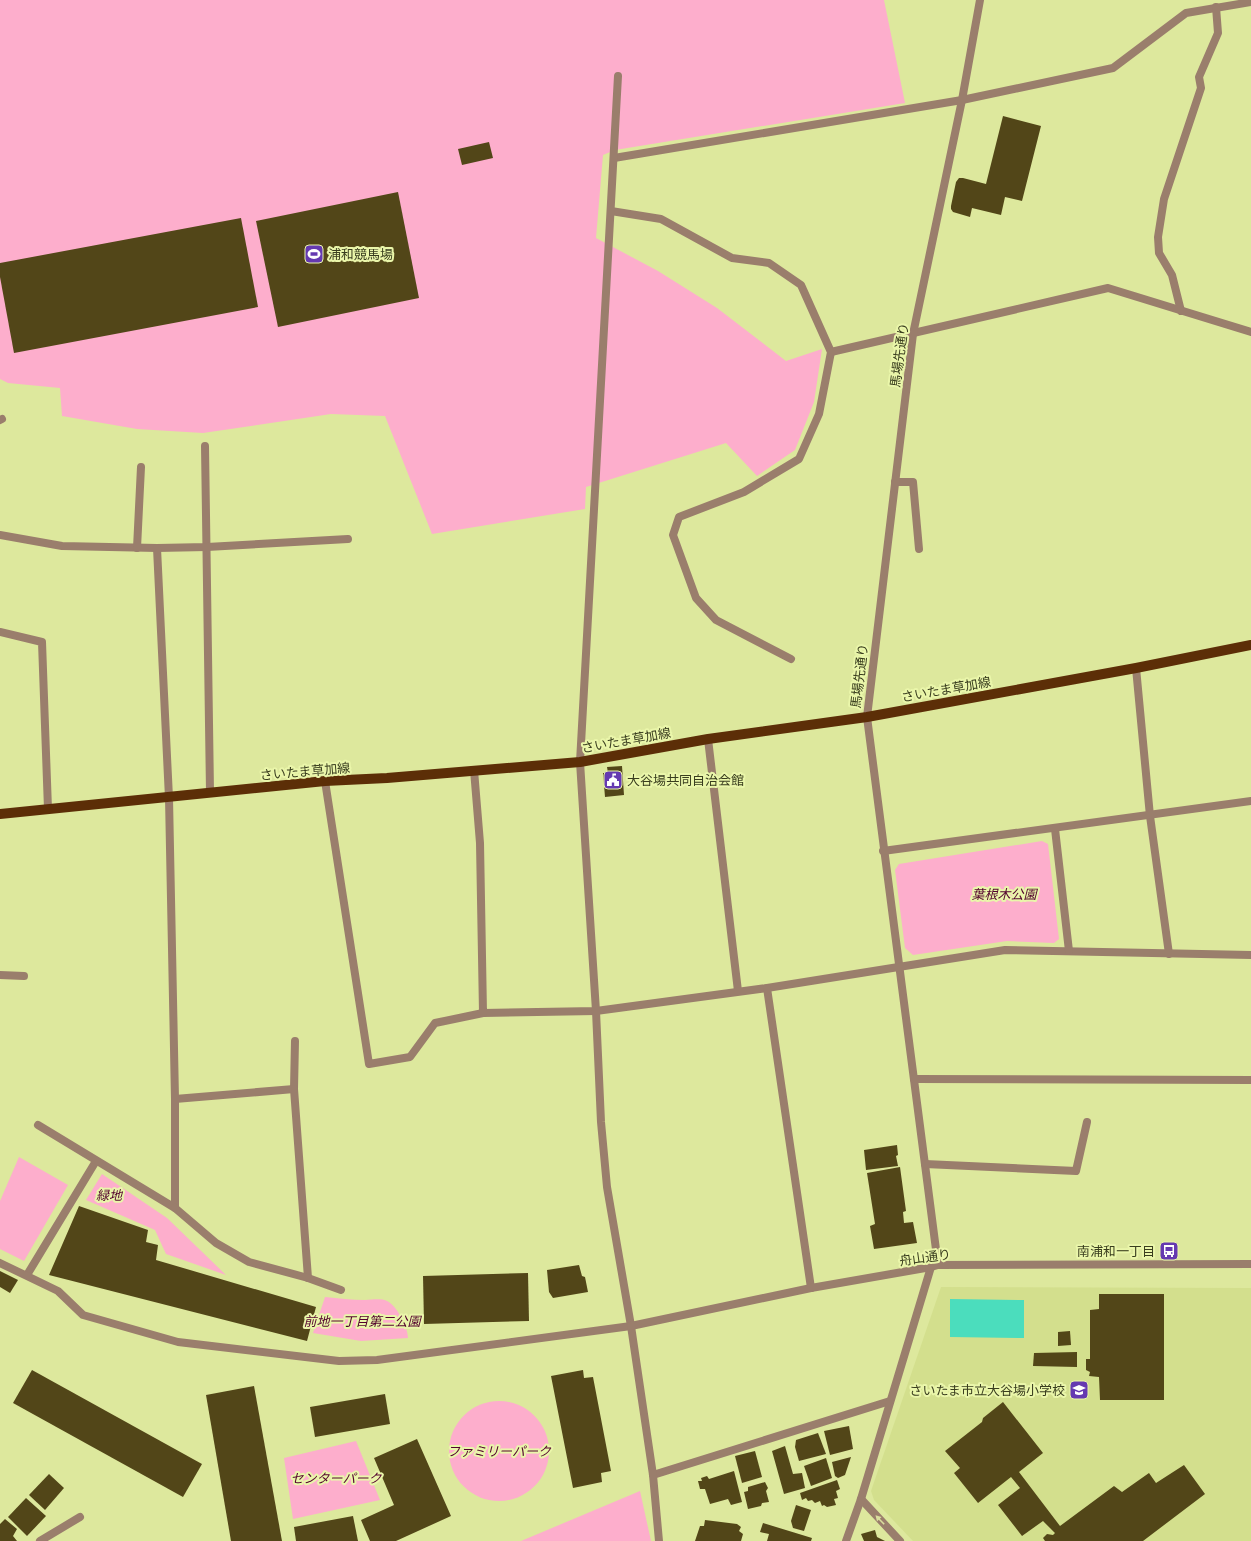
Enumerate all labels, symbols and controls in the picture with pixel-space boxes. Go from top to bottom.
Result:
sports icon: 浦和競馬場 [303,243,325,265]
place label: 浦和競馬場 [328,246,393,263]
street label: 馬場先通り [887,322,912,388]
street label: 馬場先通り [847,643,872,709]
street label: さいたま草加線 [900,673,992,706]
street label: さいたま草加線 [580,724,672,757]
street label: さいたま草加線 [259,759,351,784]
public building icon: 大谷場共同自治会館 [602,769,624,791]
place label: 大谷場共同自治会館 [627,772,744,789]
park label: 葉根木公園 [971,886,1038,903]
park label: 緑地 [96,1187,124,1204]
bus stop icon: 南浦和一丁目 [1158,1240,1180,1262]
place label: 南浦和一丁目 [1077,1243,1155,1260]
street label: 舟山通り [898,1245,952,1270]
park label: 前地一丁目第二公園 [303,1313,422,1330]
school or university icon: さいたま市立大谷場小学校 [1068,1379,1090,1401]
place label: さいたま市立大谷場小学校 [909,1382,1065,1399]
park label: ファミリーパーク [447,1443,552,1460]
park label: センターパーク [291,1470,382,1487]
one-way arrow [876,1515,885,1525]

